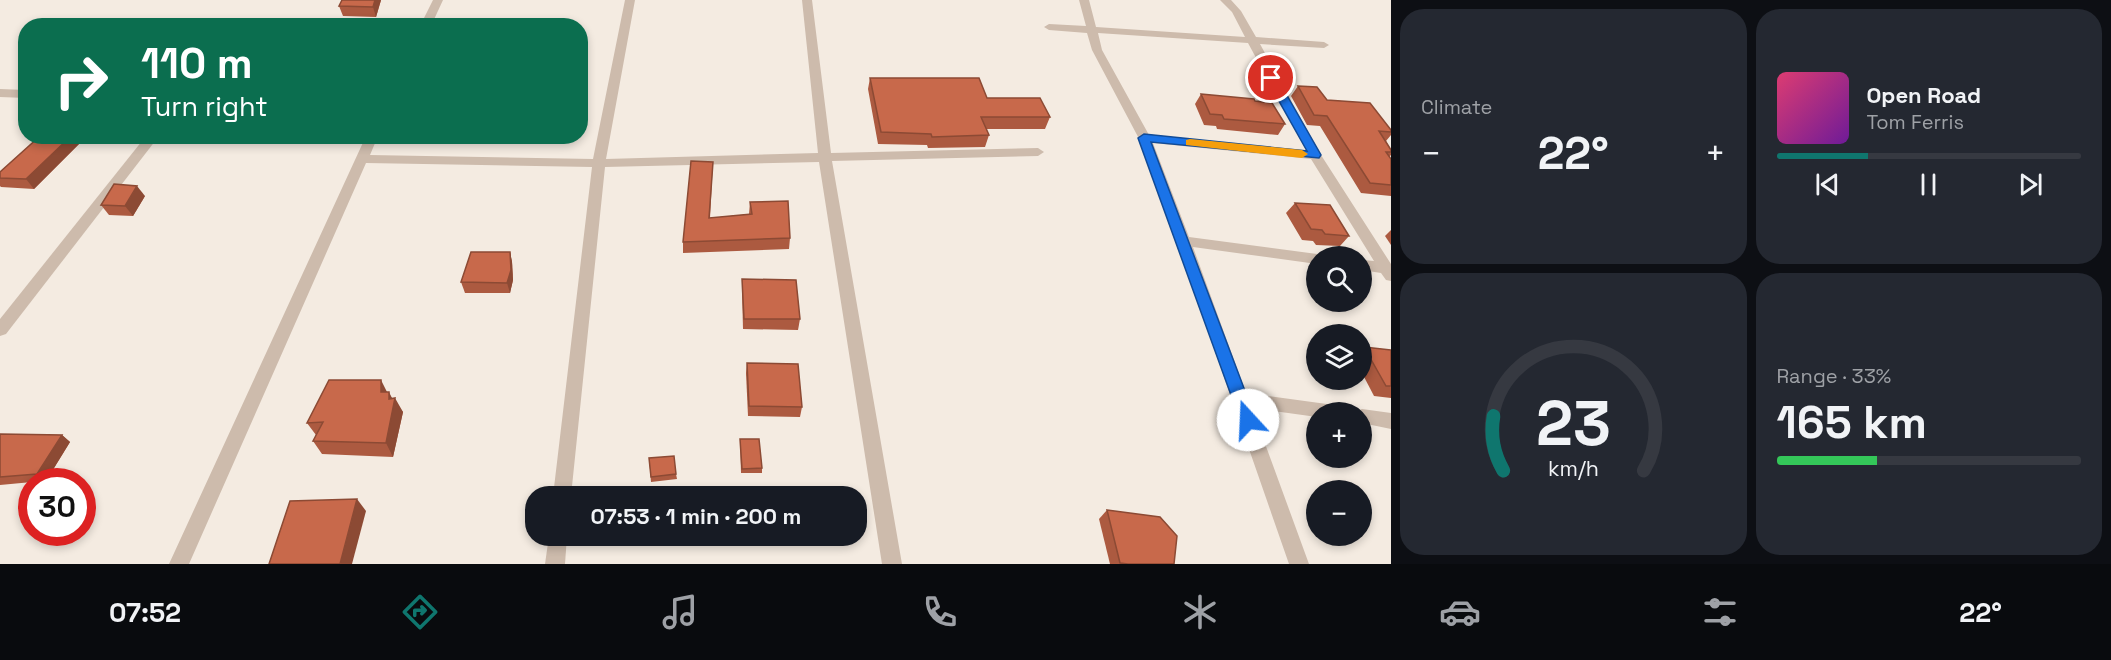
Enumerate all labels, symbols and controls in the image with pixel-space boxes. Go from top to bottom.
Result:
text: 110 m [141,37,253,90]
icon: right [42,42,120,120]
pin [1245,52,1296,103]
icon: arrive [1254,61,1287,94]
text: Open Road [1867,81,1981,109]
text: Turn right [141,89,268,124]
text: Climate [1421,94,1492,120]
text: Tom Ferris [1867,109,1964,135]
text: 22° [1538,125,1609,182]
text: − [1421,133,1441,175]
text: + [1705,133,1725,175]
icon: previous [1811,168,1844,201]
icon: pause [1912,168,1945,201]
icon: next [2014,168,2047,201]
map controls [1306,246,1372,546]
button: search [1306,246,1372,312]
button: layers [1306,324,1372,390]
text: Range · 33% [1777,363,1891,389]
text: 23 [1536,384,1611,463]
position arrow [1216,388,1280,452]
text: 165 km [1777,394,1927,451]
button: + [1306,402,1372,468]
text: km/h [1548,455,1599,482]
speed limit sign: 30 [18,468,96,546]
button: − [1306,480,1372,546]
text: 07:53 · 1 min · 200 m [591,502,801,530]
icon: directions [399,591,441,633]
icon: music [659,591,701,633]
icon: phone [919,591,961,633]
icon: climate [1179,591,1221,633]
icon: car [1439,591,1481,633]
icon: filters [1699,591,1741,633]
text: 07:52 [109,595,181,630]
text: 22° [1959,595,2002,630]

